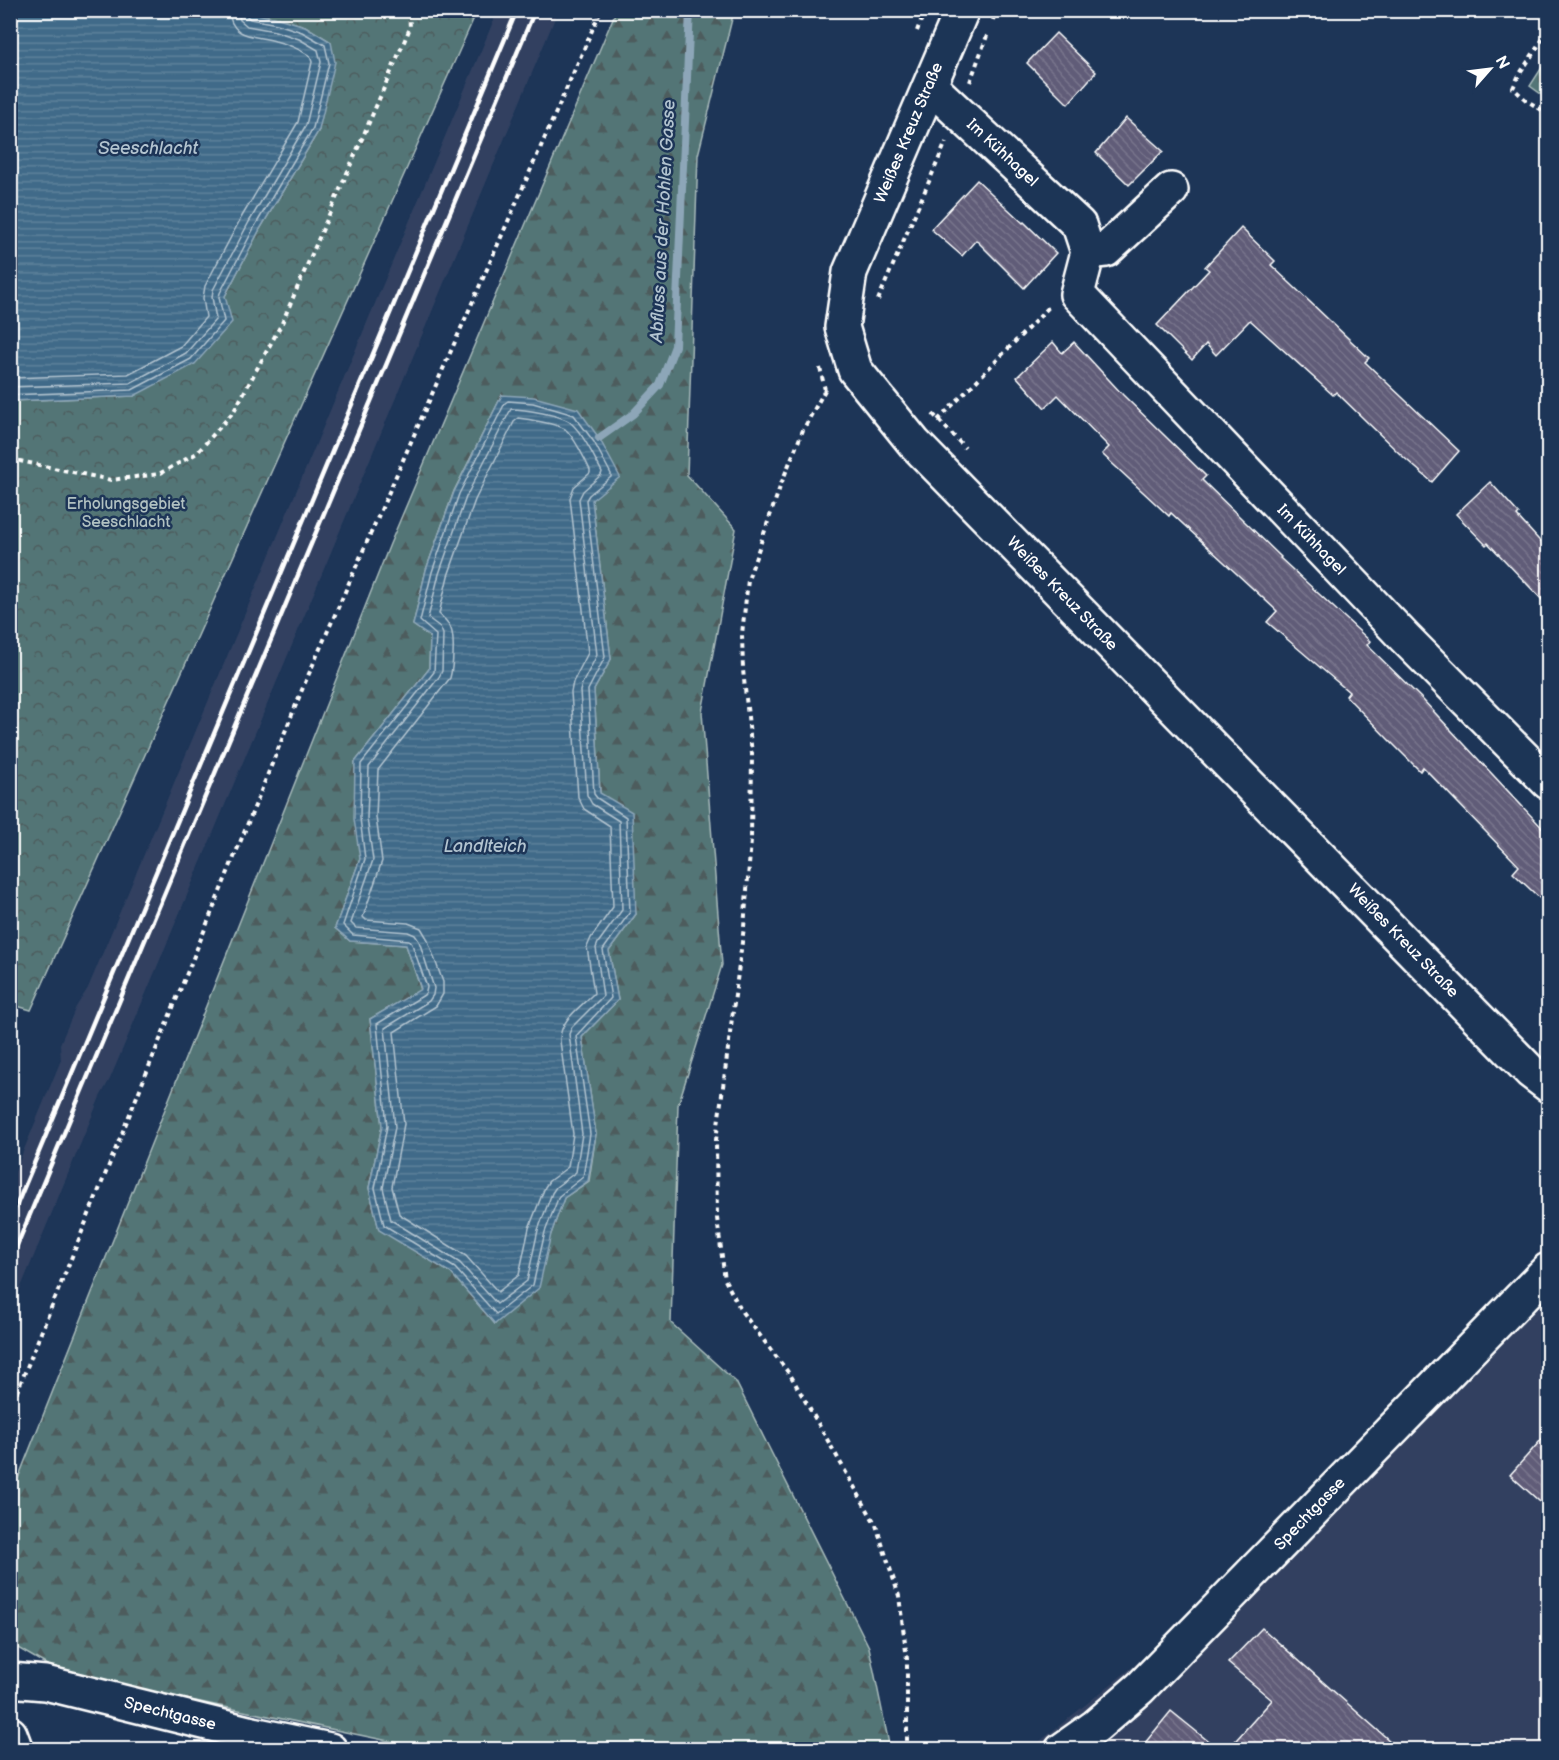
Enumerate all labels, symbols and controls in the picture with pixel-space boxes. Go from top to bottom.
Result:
north arrow [1460,39,1520,99]
text: N [1491,53,1513,72]
street label: Weißes Kreuz Straße [871,59,947,206]
water label: Abfluss aus der Hohlen Gasse [646,99,680,344]
street label: Im Kühhagel [962,115,1042,191]
water label: Seeschlacht [98,138,199,159]
park label: Erholungsgebiet Seeschlacht [67,495,185,532]
street label: Im Kühhagel [1273,501,1349,579]
street label: Weißes Kreuz Straße [1003,533,1122,655]
water label: Landlteich [443,836,527,857]
street label: Weißes Kreuz Straße [1344,880,1463,1002]
street label: Spechtgasse [1271,1473,1350,1554]
street label: Spechtgasse [122,1693,218,1735]

